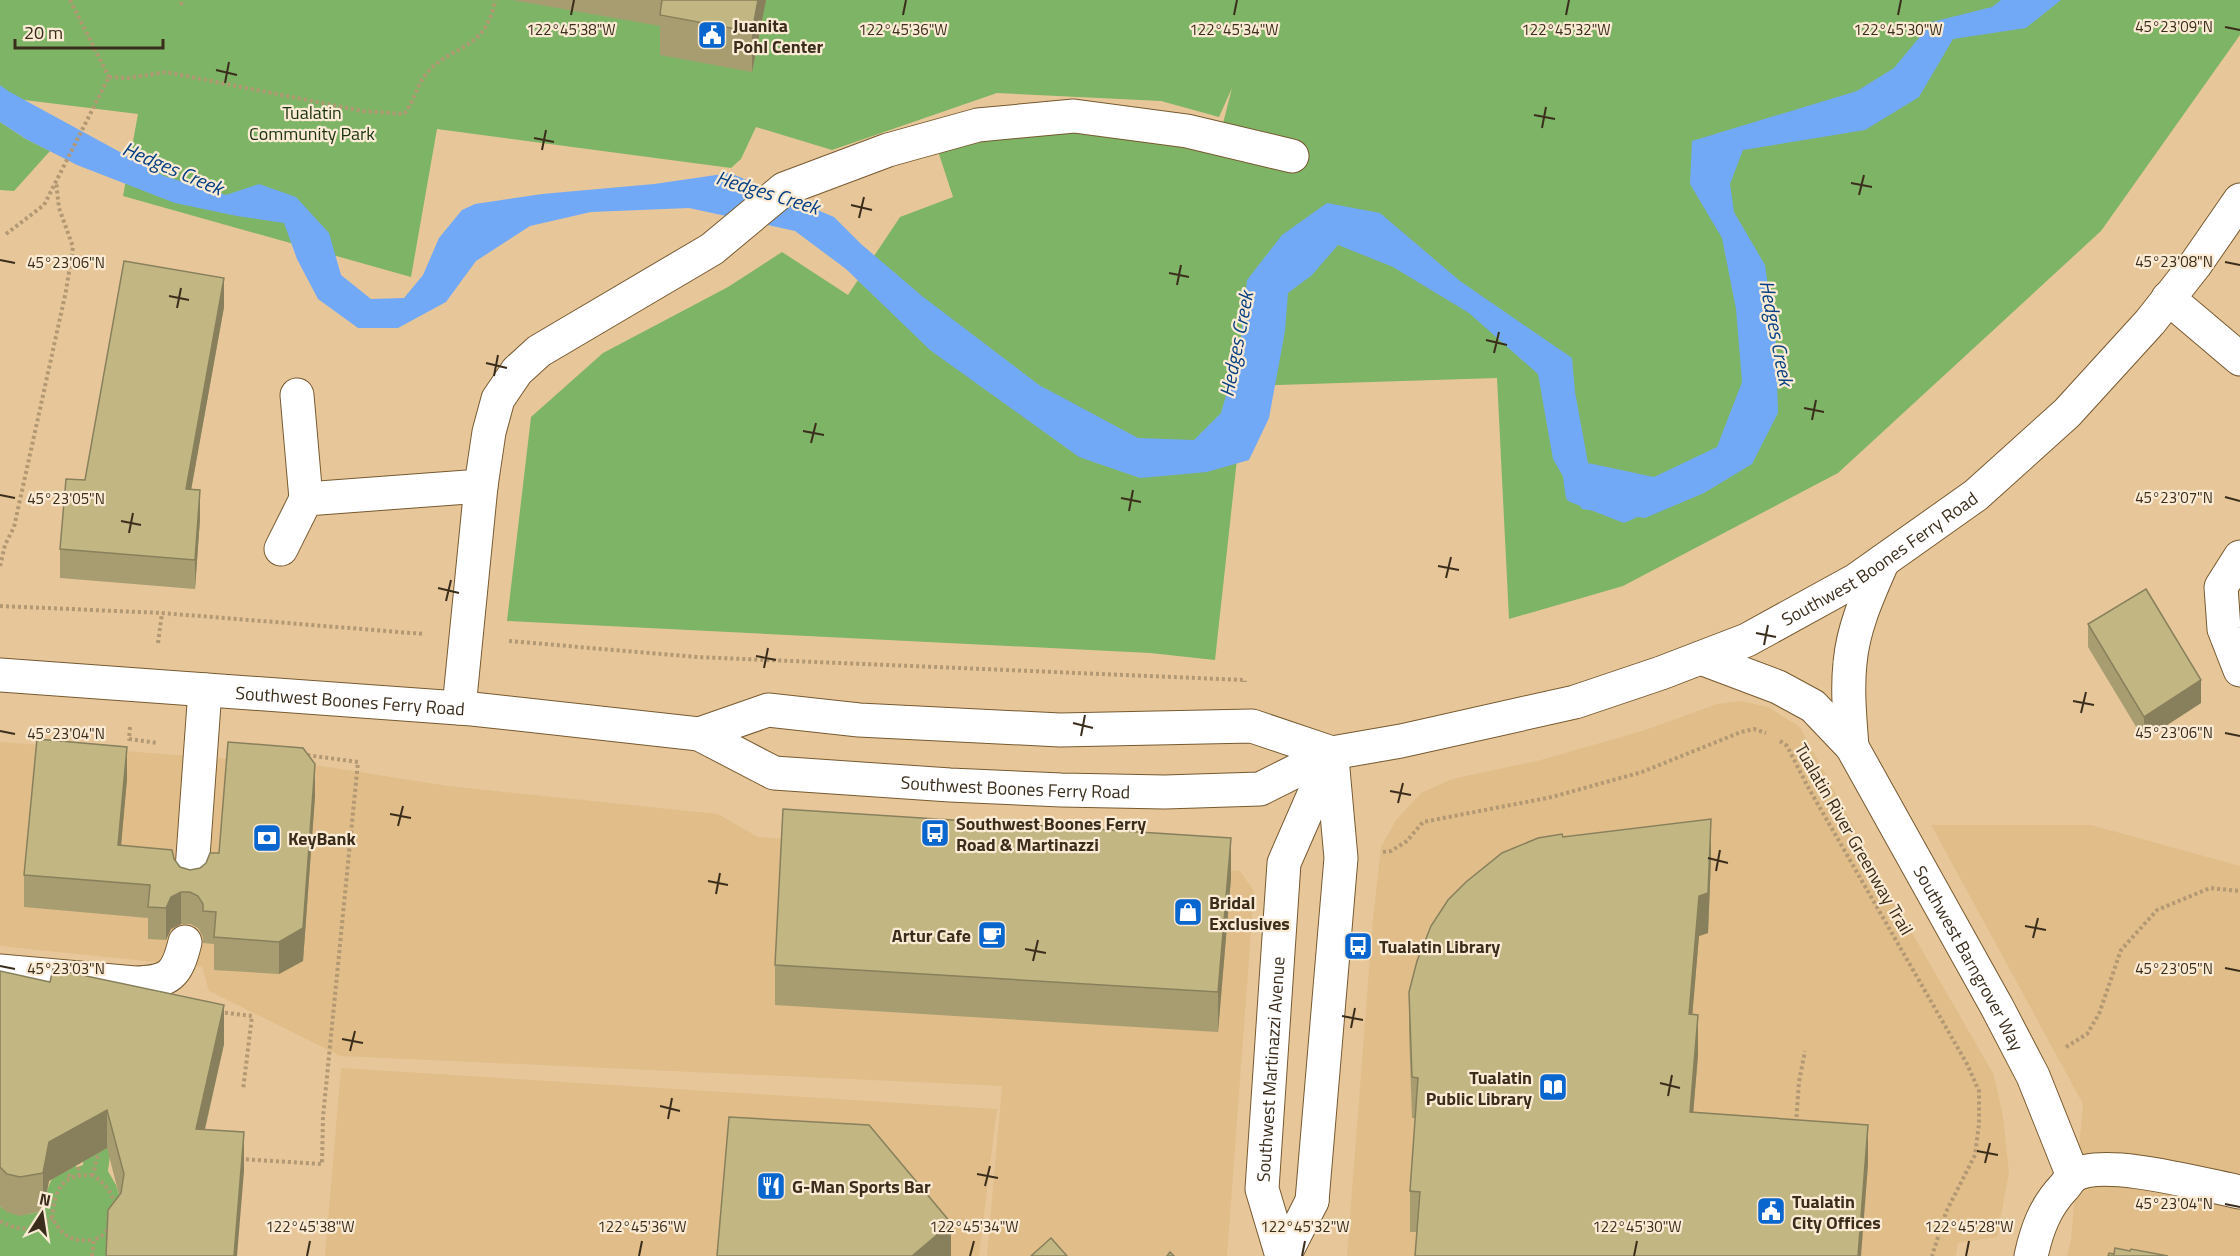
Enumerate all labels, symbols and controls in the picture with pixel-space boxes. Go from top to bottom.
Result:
scale bar [15,12,164,50]
place label: Juanita Pohl Center [733,12,823,60]
text: 45°23'09"N [2135,15,2213,38]
text: 122°45'38"W [526,18,616,41]
text: 122°45'36"W [858,18,948,41]
text: 122°45'34"W [1189,18,1279,41]
text: 122°45'32"W [1521,18,1611,41]
text: 122°45'30"W [1853,18,1943,41]
text: 20 m [24,19,63,46]
public building icon: Juanita Pohl Center [696,19,728,51]
park label: Tualatin Community Park [249,99,375,147]
water label: Hedges Creek [118,133,230,204]
water label: Hedges Creek [712,162,826,223]
text: 45°23'08"N [2135,250,2213,273]
text: 45°23'06"N [27,251,105,274]
water label: Hedges Creek [1752,278,1803,390]
water label: Hedges Creek [1211,287,1262,399]
street label: Southwest Boones Ferry Road [1776,485,1983,632]
text: 45°23'07"N [2135,486,2213,509]
text: 45°23'05"N [27,487,105,510]
street label: Southwest Boones Ferry Road [235,678,466,722]
text: 45°23'06"N [2135,721,2213,744]
text: 45°23'04"N [27,722,105,745]
street label: Tualatin River Greenway Trail [1788,738,1920,940]
street label: Southwest Boones Ferry Road [900,768,1130,805]
place label: Southwest Boones Ferry Road & Martinazzi [956,810,1146,858]
bus stop icon: Southwest Boones Ferry Road & Martinazzi [919,817,951,849]
bank icon: KeyBank [251,822,283,854]
place label: KeyBank [288,825,357,852]
street label: Southwest Barngrover Way [1907,860,2031,1056]
place label: Bridal Exclusives [1209,889,1290,937]
shop icon: Bridal Exclusives [1172,896,1204,928]
cafe icon: Artur Cafe [976,919,1008,951]
place label: Artur Cafe [892,922,971,949]
bus stop icon: Tualatin Library [1342,930,1374,962]
place label: Tualatin Library [1379,933,1500,960]
street label: Southwest Martinazzi Avenue [1249,955,1291,1183]
text: 45°23'03"N [27,957,105,980]
text: 45°23'05"N [2135,957,2213,980]
place label: Tualatin Public Library [1426,1064,1532,1112]
library icon: Tualatin Public Library [1537,1071,1569,1103]
restaurant icon: G-Man Sports Bar [755,1170,787,1202]
place label: G-Man Sports Bar [792,1173,931,1200]
north arrow [12,1184,72,1244]
text: N [37,1186,53,1212]
place label: Tualatin City Offices [1792,1188,1881,1236]
text: 45°23'04"N [2135,1192,2213,1215]
public building icon: Tualatin City Offices [1755,1195,1787,1227]
text: 122°45'38"W [265,1215,355,1238]
text: 122°45'36"W [597,1215,687,1238]
text: 122°45'34"W [929,1215,1019,1238]
text: 122°45'32"W [1260,1215,1350,1238]
text: 122°45'30"W [1592,1215,1682,1238]
text: 122°45'28"W [1924,1215,2014,1238]

